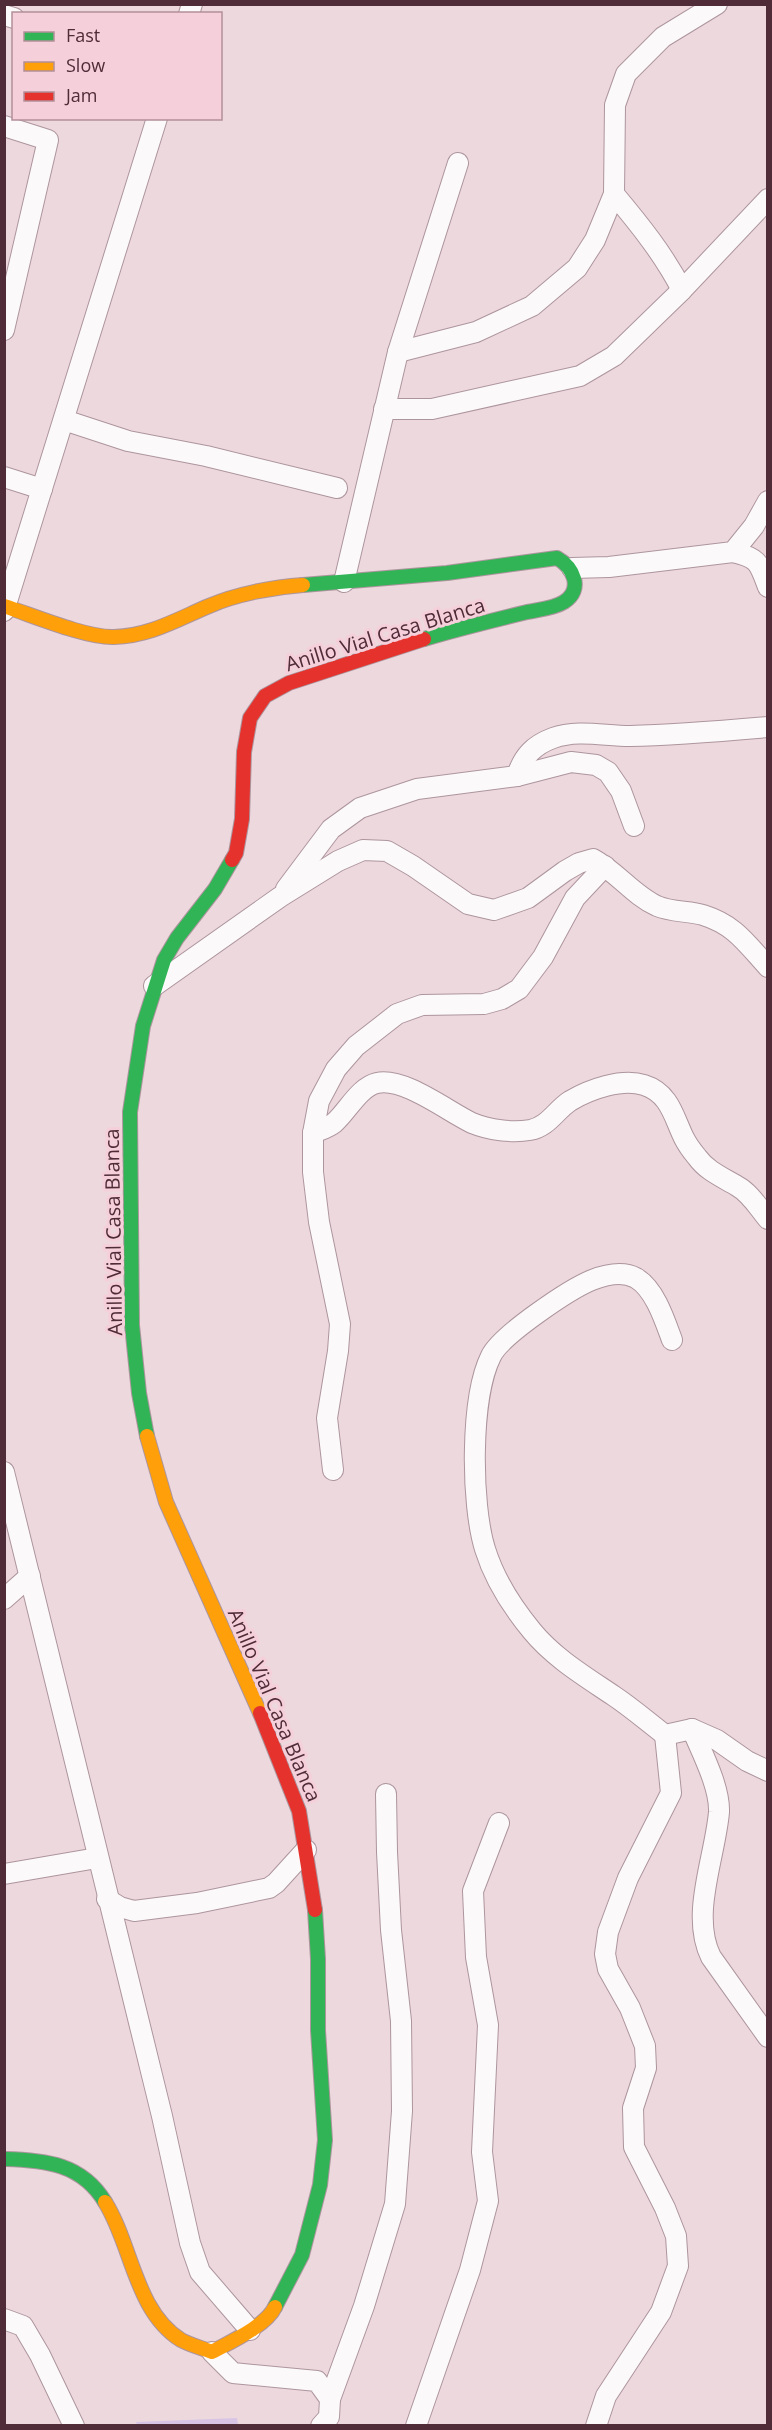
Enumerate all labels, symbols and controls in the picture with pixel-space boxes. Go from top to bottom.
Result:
legend [12,12,222,120]
text: Fast [66,23,100,47]
text: Slow [66,53,105,77]
text: Jam [64,83,98,107]
street label: Anillo Vial Casa Blanca [282,591,488,677]
street label: Anillo Vial Casa Blanca [98,1128,128,1336]
street label: Anillo Vial Casa Blanca [222,1604,328,1806]

